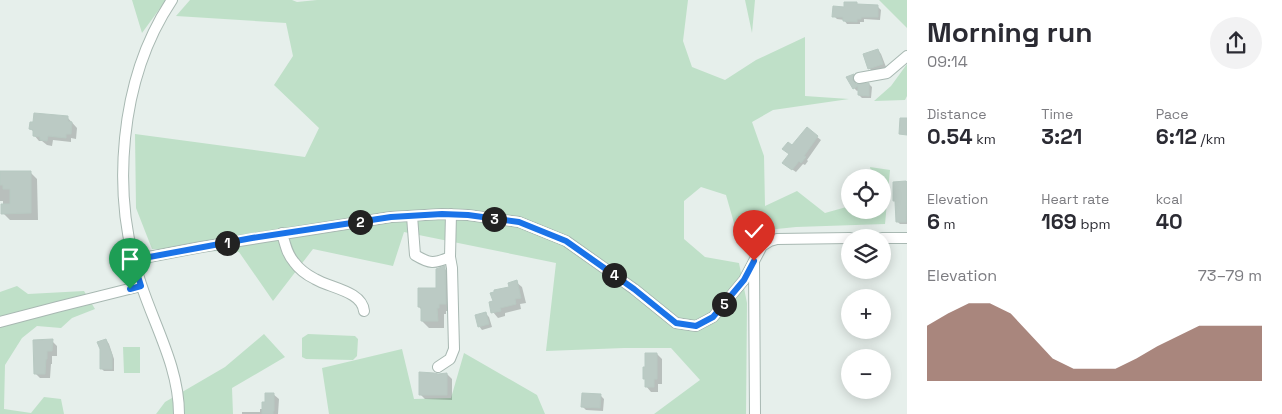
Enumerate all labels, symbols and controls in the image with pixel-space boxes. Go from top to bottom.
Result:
text: Morning run [927,14,1092,50]
button: share [1210,17,1262,69]
text: 09:14 [927,51,968,72]
text: Distance [927,105,987,123]
text: Time [1041,105,1073,123]
text: Pace [1156,105,1188,123]
text: 0.54 [927,123,973,150]
text: 3:21 [1041,123,1082,150]
text: 6:12 [1156,123,1197,150]
text: km [973,130,996,148]
text: /km [1197,130,1225,148]
map controls [841,169,891,399]
button: locate [841,169,891,219]
text: Elevation [927,190,988,208]
text: Heart rate [1041,190,1109,208]
text: kcal [1156,190,1183,208]
pin: 3 [482,206,506,232]
text: 6 [927,208,940,235]
text: 169 [1041,208,1077,235]
text: 40 [1156,208,1183,235]
pin: 2 [348,210,372,234]
text: 3 [490,210,499,228]
pin [733,210,775,261]
text: 2 [356,213,365,231]
text: m [940,215,956,233]
text: bpm [1077,215,1110,233]
icon: check [740,217,768,245]
button: layers [841,229,891,279]
pin: 1 [214,230,240,256]
text: 1 [224,234,231,252]
pin [109,238,151,289]
icon: arrive [116,245,144,273]
pin: 4 [602,262,626,288]
text: Elevation [927,265,997,286]
text: 73–79 m [1198,265,1262,286]
text: 4 [610,266,619,284]
button: + [841,289,891,339]
pin: 5 [712,292,736,316]
text: 5 [720,295,729,313]
button: − [841,349,891,399]

